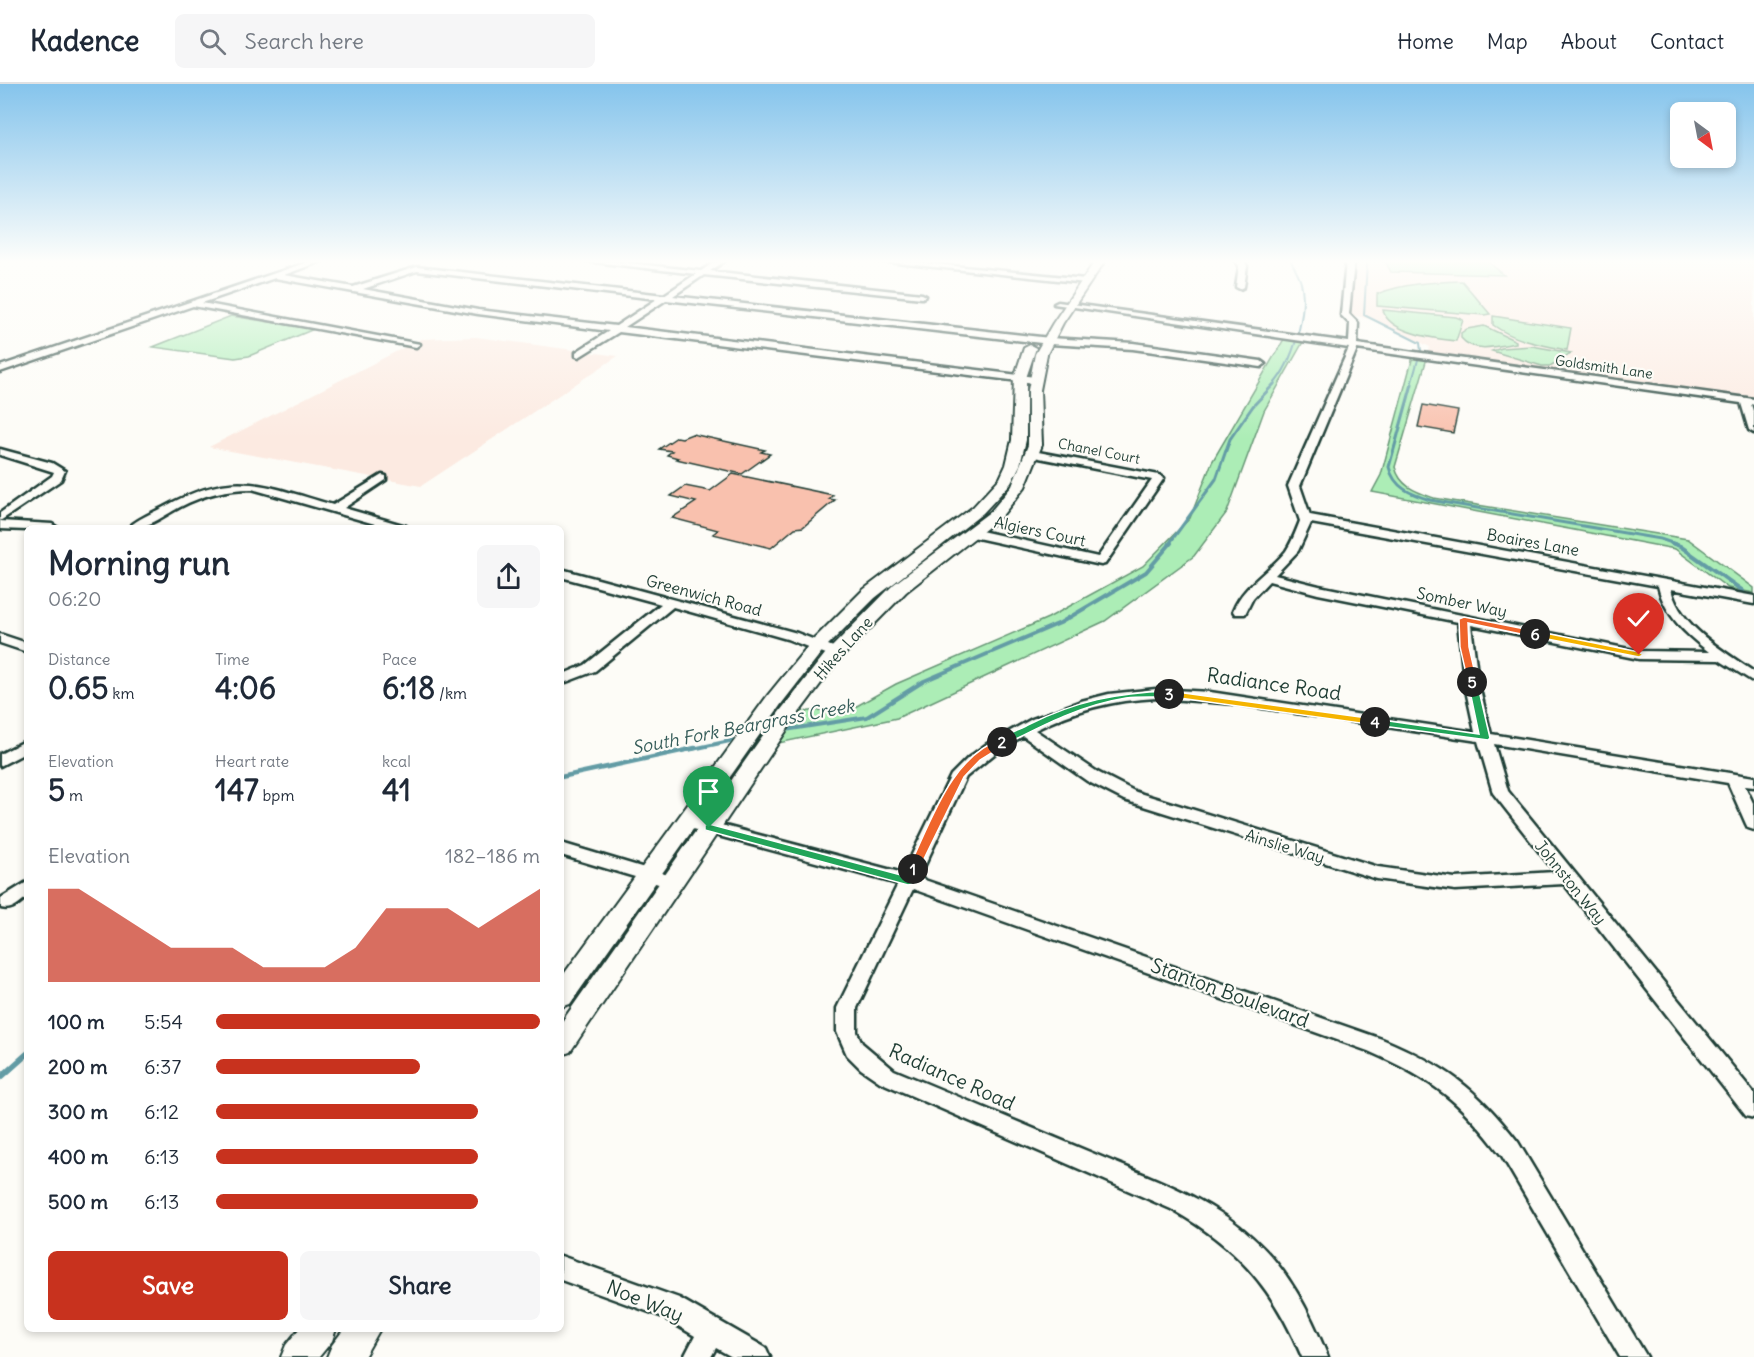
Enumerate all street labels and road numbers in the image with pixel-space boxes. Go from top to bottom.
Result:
street label: Goldsmith Lane [1554,351,1654,383]
street label: Chanel Court [1057,434,1142,468]
street label: Algiers Court [992,512,1088,551]
street label: Boaires Lane [1485,524,1581,560]
street label: Greenwich Road [644,570,764,620]
street label: Somber Way [1415,583,1509,621]
street label: Hikes Lane [809,612,877,684]
street label: Radiance Road [1205,662,1343,705]
street label: Ainslie Way [1243,824,1327,868]
street label: Johnston Way [1531,836,1611,928]
street label: Stanton Boulevard [1148,952,1313,1033]
street label: Radiance Road [885,1038,1019,1116]
street label: Noe Way [603,1274,687,1327]

